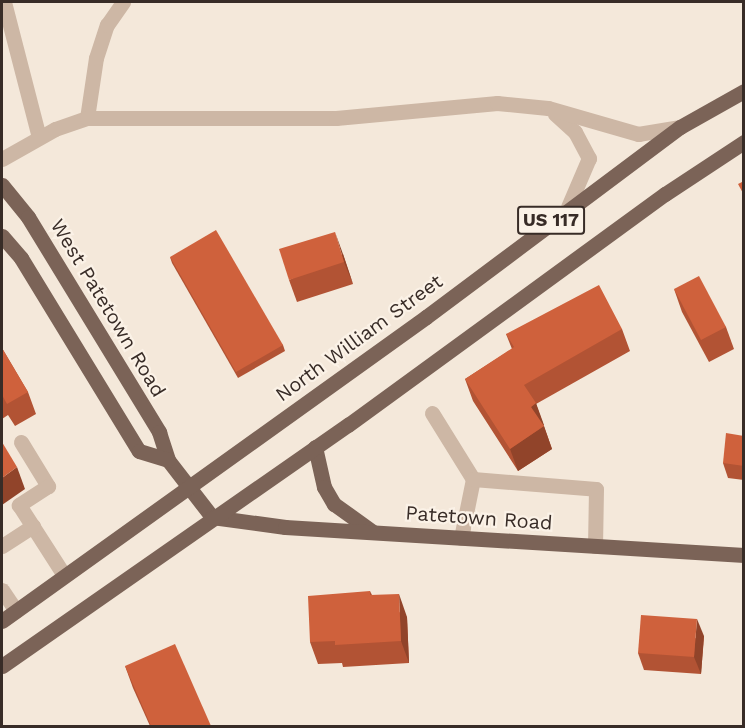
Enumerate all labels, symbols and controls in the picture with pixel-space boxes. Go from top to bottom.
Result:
road number: US 117 [516,205,586,235]
street label: West Patetown Road [45,215,171,401]
street label: North William Street [271,269,447,407]
street label: Patetown Road [405,501,553,535]

